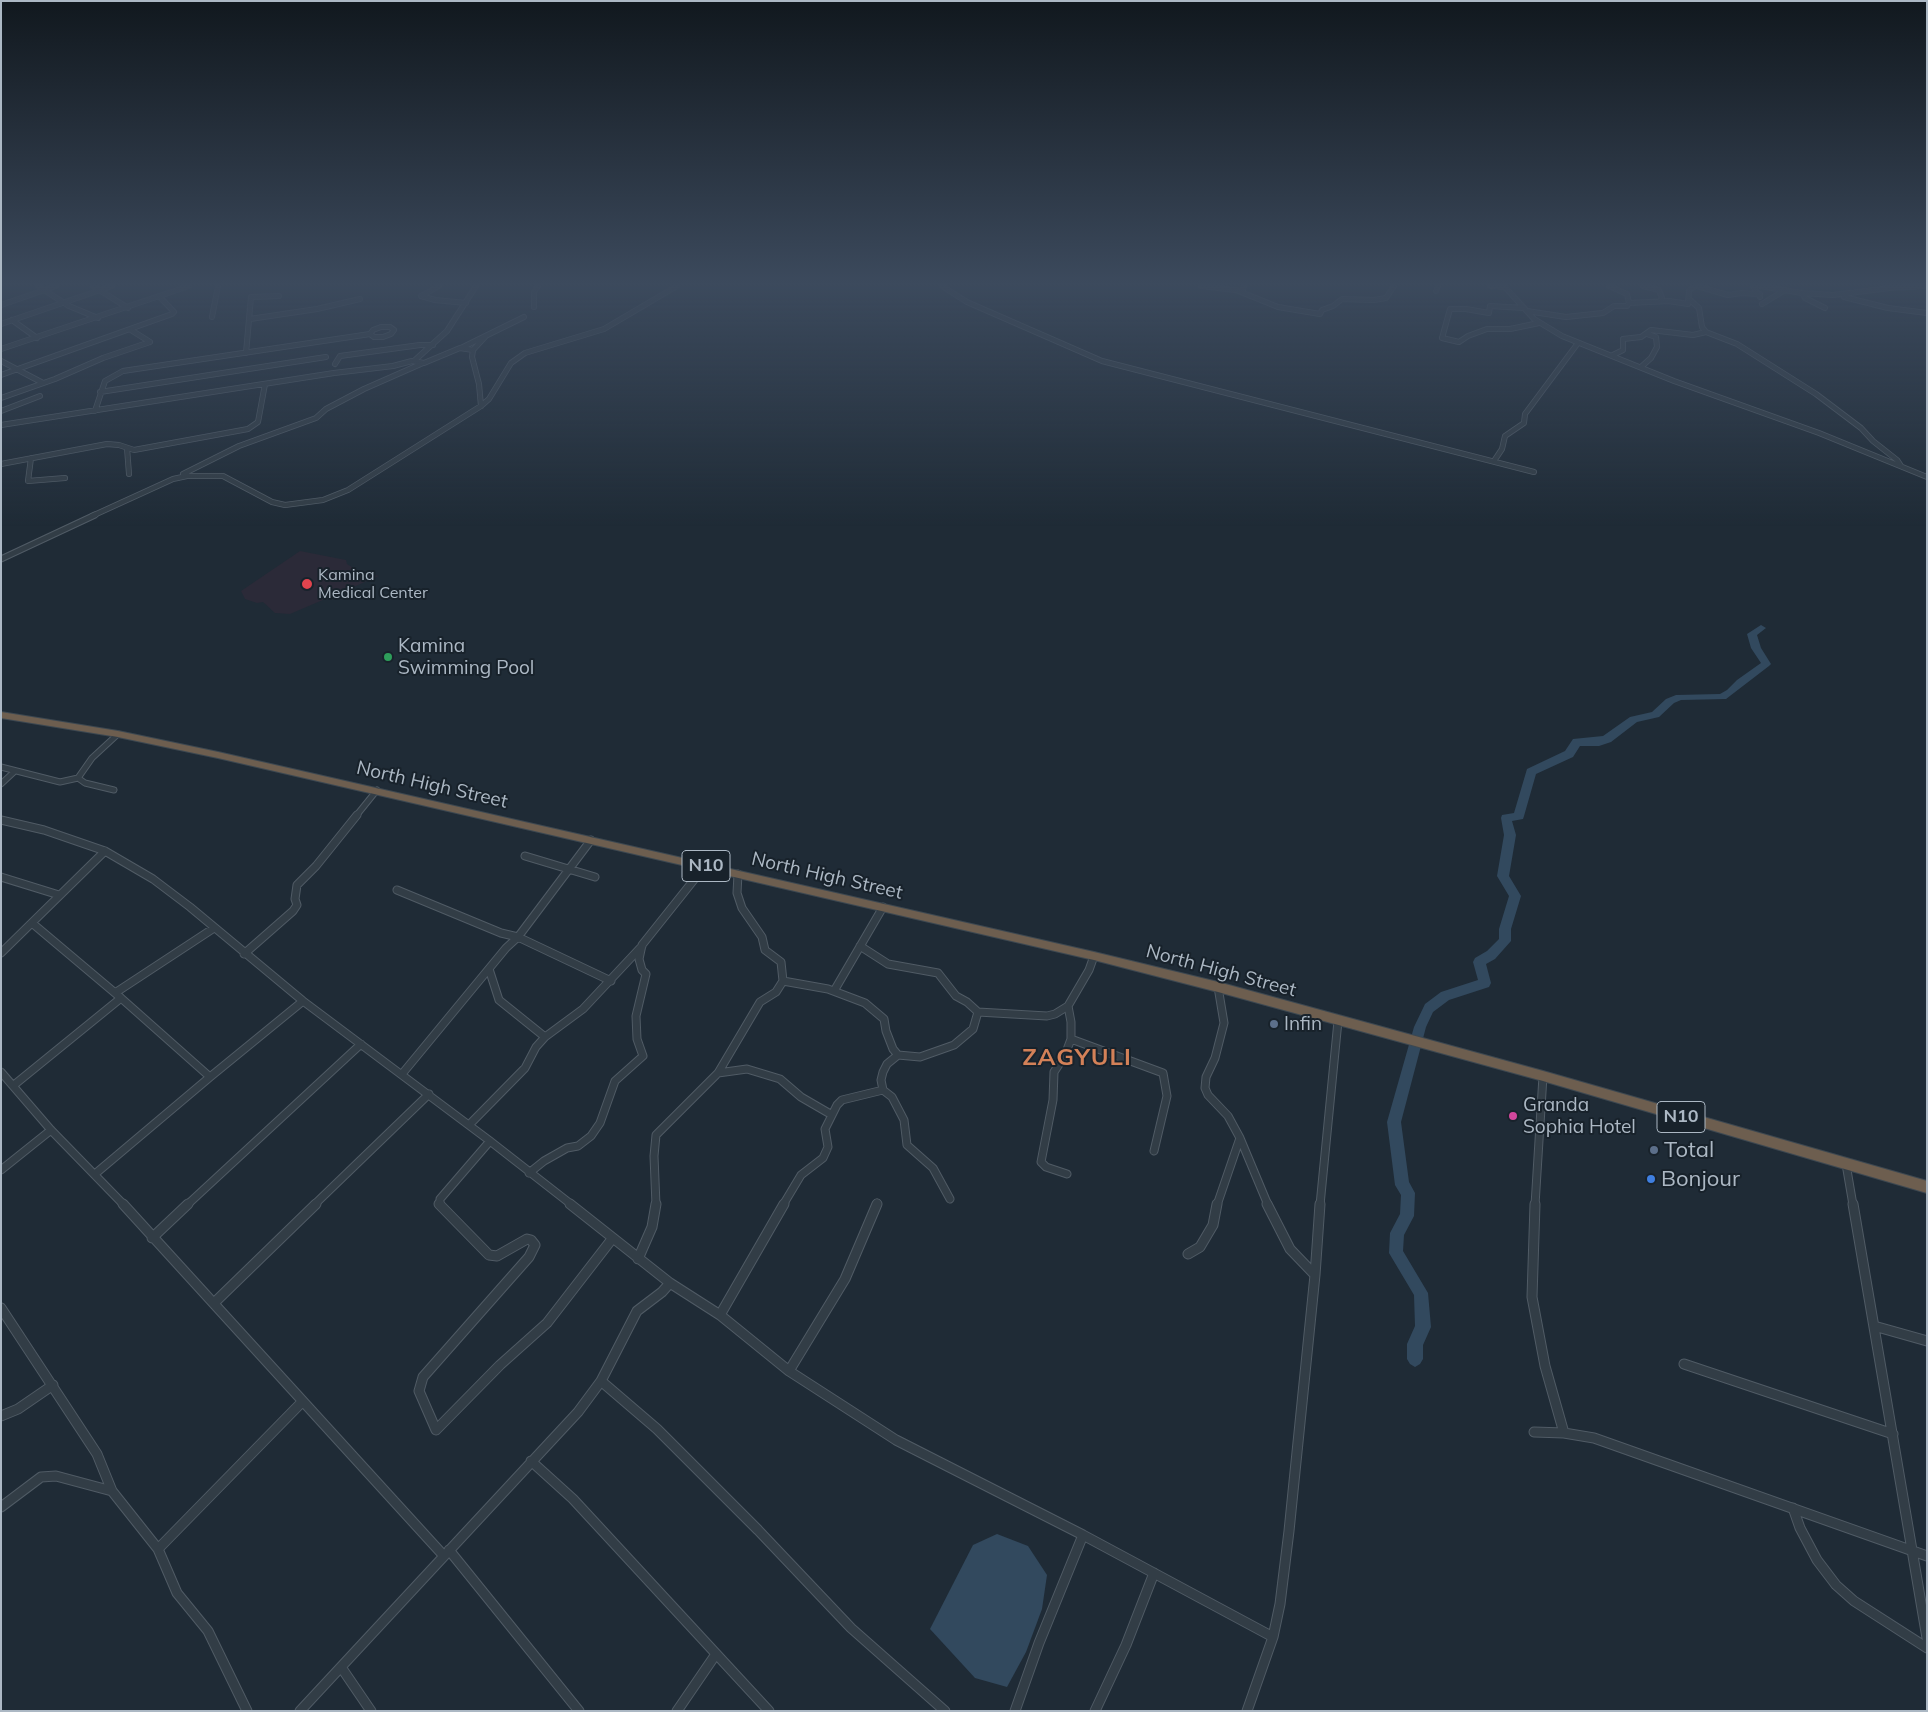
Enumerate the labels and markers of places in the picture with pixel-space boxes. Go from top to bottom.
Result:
place label: Kamina Medical Center [318,565,428,603]
marker: Kamina Medical Center [300,577,314,591]
place label: Kamina Swimming Pool [398,635,534,679]
marker: Kamina Swimming Pool [382,651,394,663]
place label: Infin [1284,1013,1322,1035]
marker: Infin [1268,1018,1280,1030]
place label: Granda Sophia Hotel [1523,1094,1636,1138]
marker: Granda Sophia Hotel [1507,1110,1519,1122]
place label: Total [1664,1137,1714,1163]
marker: Total [1648,1144,1660,1156]
place label: Bonjour [1661,1166,1740,1192]
marker: Bonjour [1645,1173,1657,1185]

